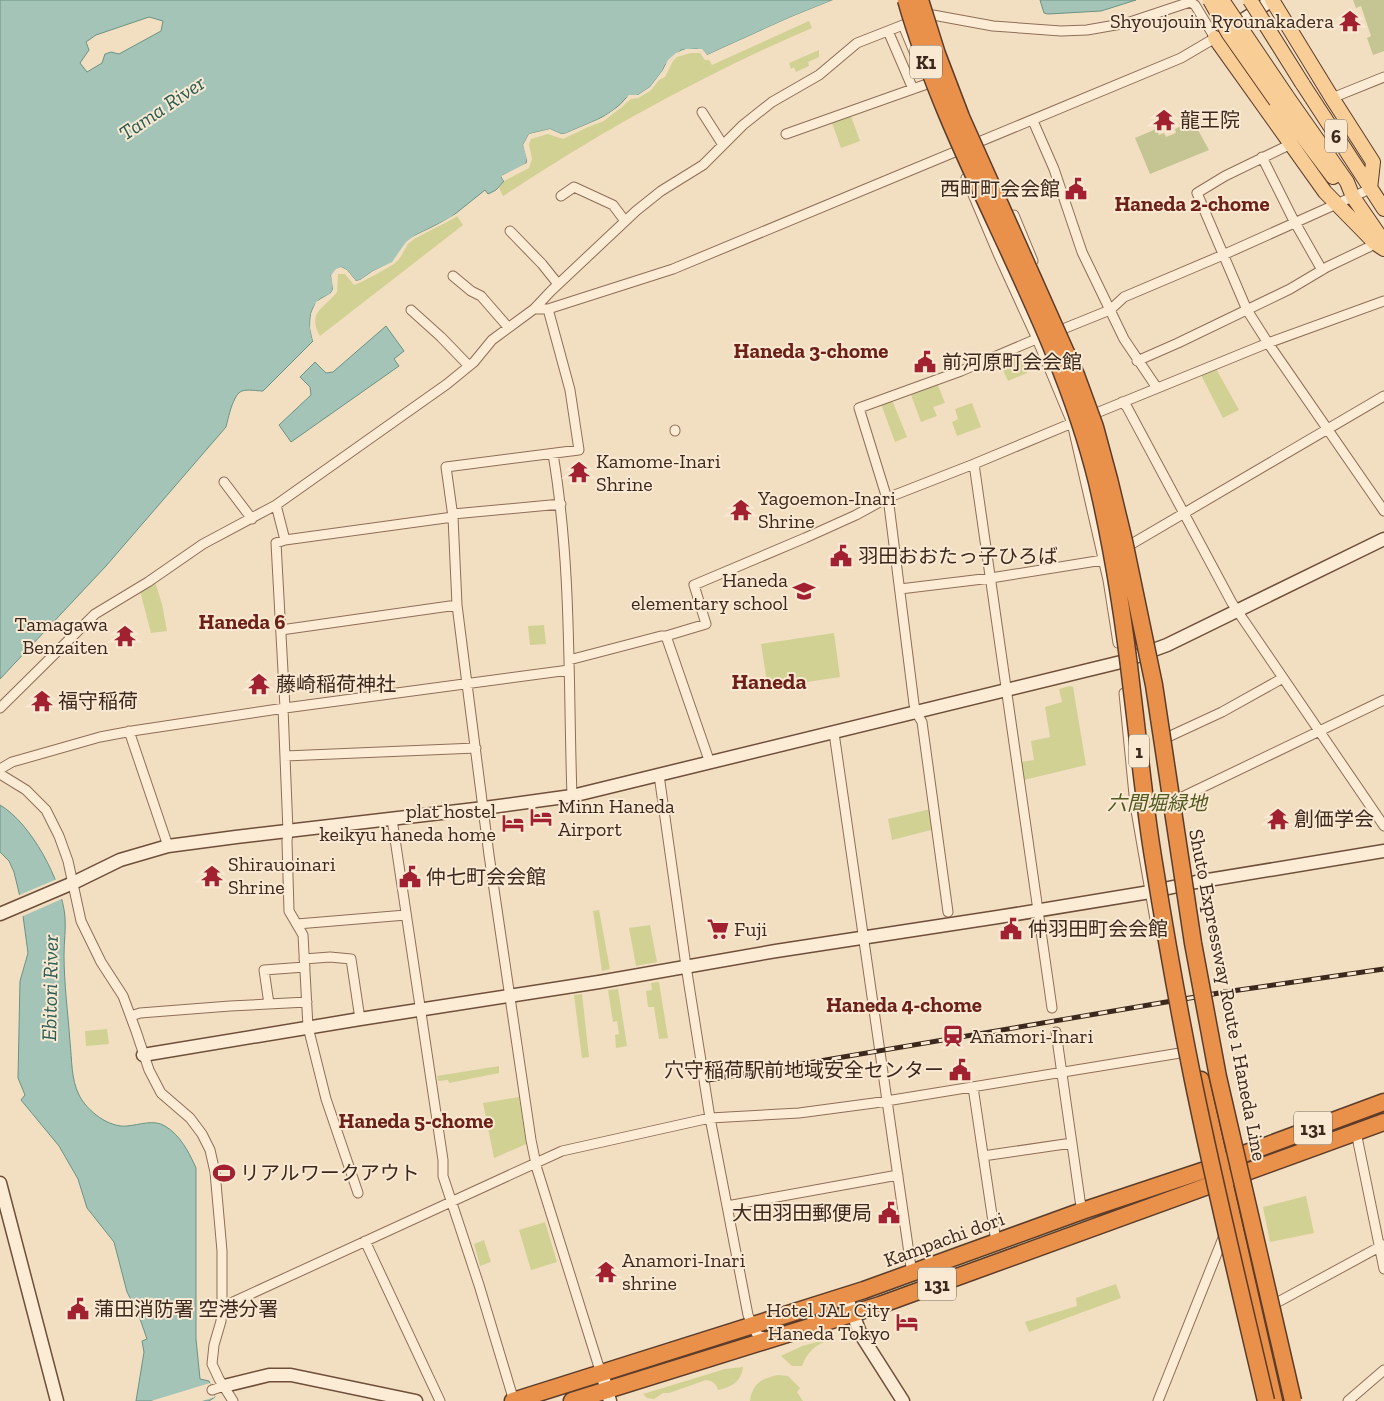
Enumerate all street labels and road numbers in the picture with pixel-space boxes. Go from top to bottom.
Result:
road number: K1 [910,46,942,78]
road number: 6 [1325,120,1347,152]
road number: 1 [1129,734,1149,768]
street label: Shuto Expressway Route 1 Haneda Line [1184,827,1272,1163]
road number: 131 [1294,1112,1332,1144]
street label: Kampachi dori [881,1206,1008,1272]
road number: 131 [918,1268,956,1300]

